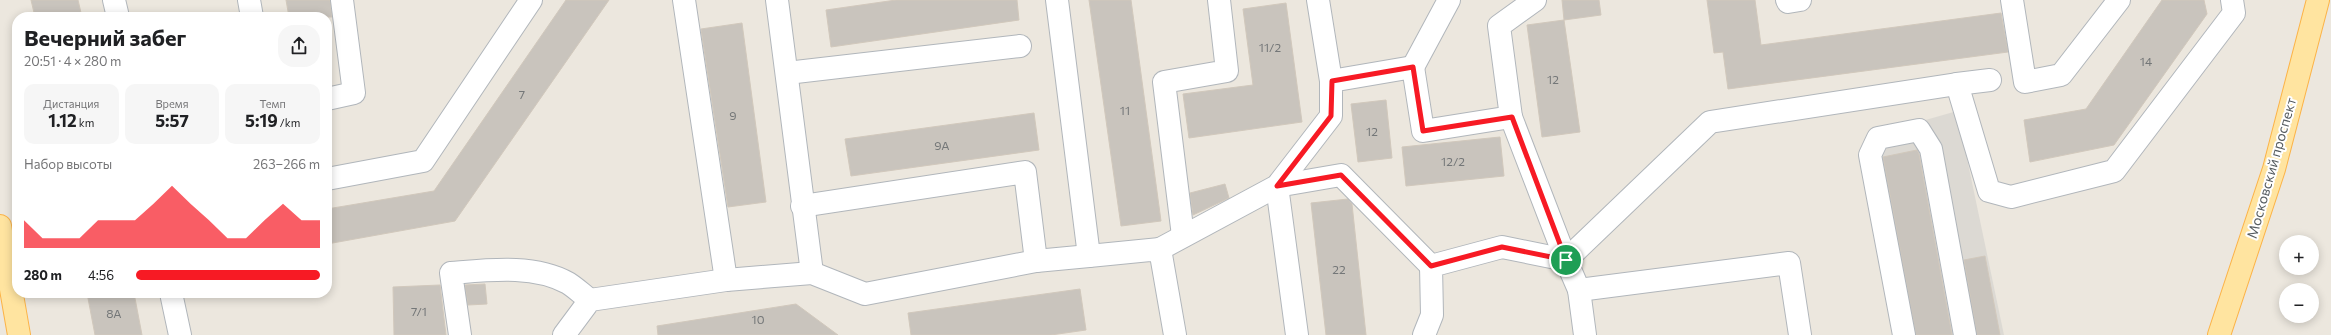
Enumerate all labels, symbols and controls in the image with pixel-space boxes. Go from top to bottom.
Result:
text: Вечерний забег [24,24,186,51]
button: share [278,25,320,67]
house number: 11/2 [1259,40,1281,54]
text: 20:51 · 4 × 280 m [24,53,121,69]
house number: 14 [2140,54,2152,68]
house number: 12 [1547,72,1559,86]
house number: 7 [519,87,525,101]
street label: Московский проспект [2243,95,2299,240]
text: Дистанция [43,97,99,110]
text: Время [156,97,188,110]
text: Темп [260,97,286,110]
house number: 11 [1120,103,1130,117]
house number: 9 [729,108,737,122]
text: 1.12 [48,110,77,131]
text: 5:57 [155,110,189,131]
text: 5:19 [245,110,278,131]
text: km [77,116,94,129]
text: /km [278,116,300,129]
house number: 12 [1366,124,1378,138]
house number: 9А [934,138,950,152]
house number: 12/2 [1441,154,1465,168]
text: Набор высоты [24,156,112,172]
text: 263–266 m [253,156,320,172]
map controls [2279,235,2319,323]
button: + [2279,235,2319,275]
pin [1549,243,1583,277]
icon: arrive [1555,249,1577,271]
house number: 22 [1332,262,1346,276]
text: 280 m [24,267,62,283]
text: 4:56 [88,267,114,283]
button: − [2279,283,2319,323]
house number: 7/1 [411,304,427,318]
house number: 8А [106,306,122,320]
house number: 10 [752,312,765,326]

